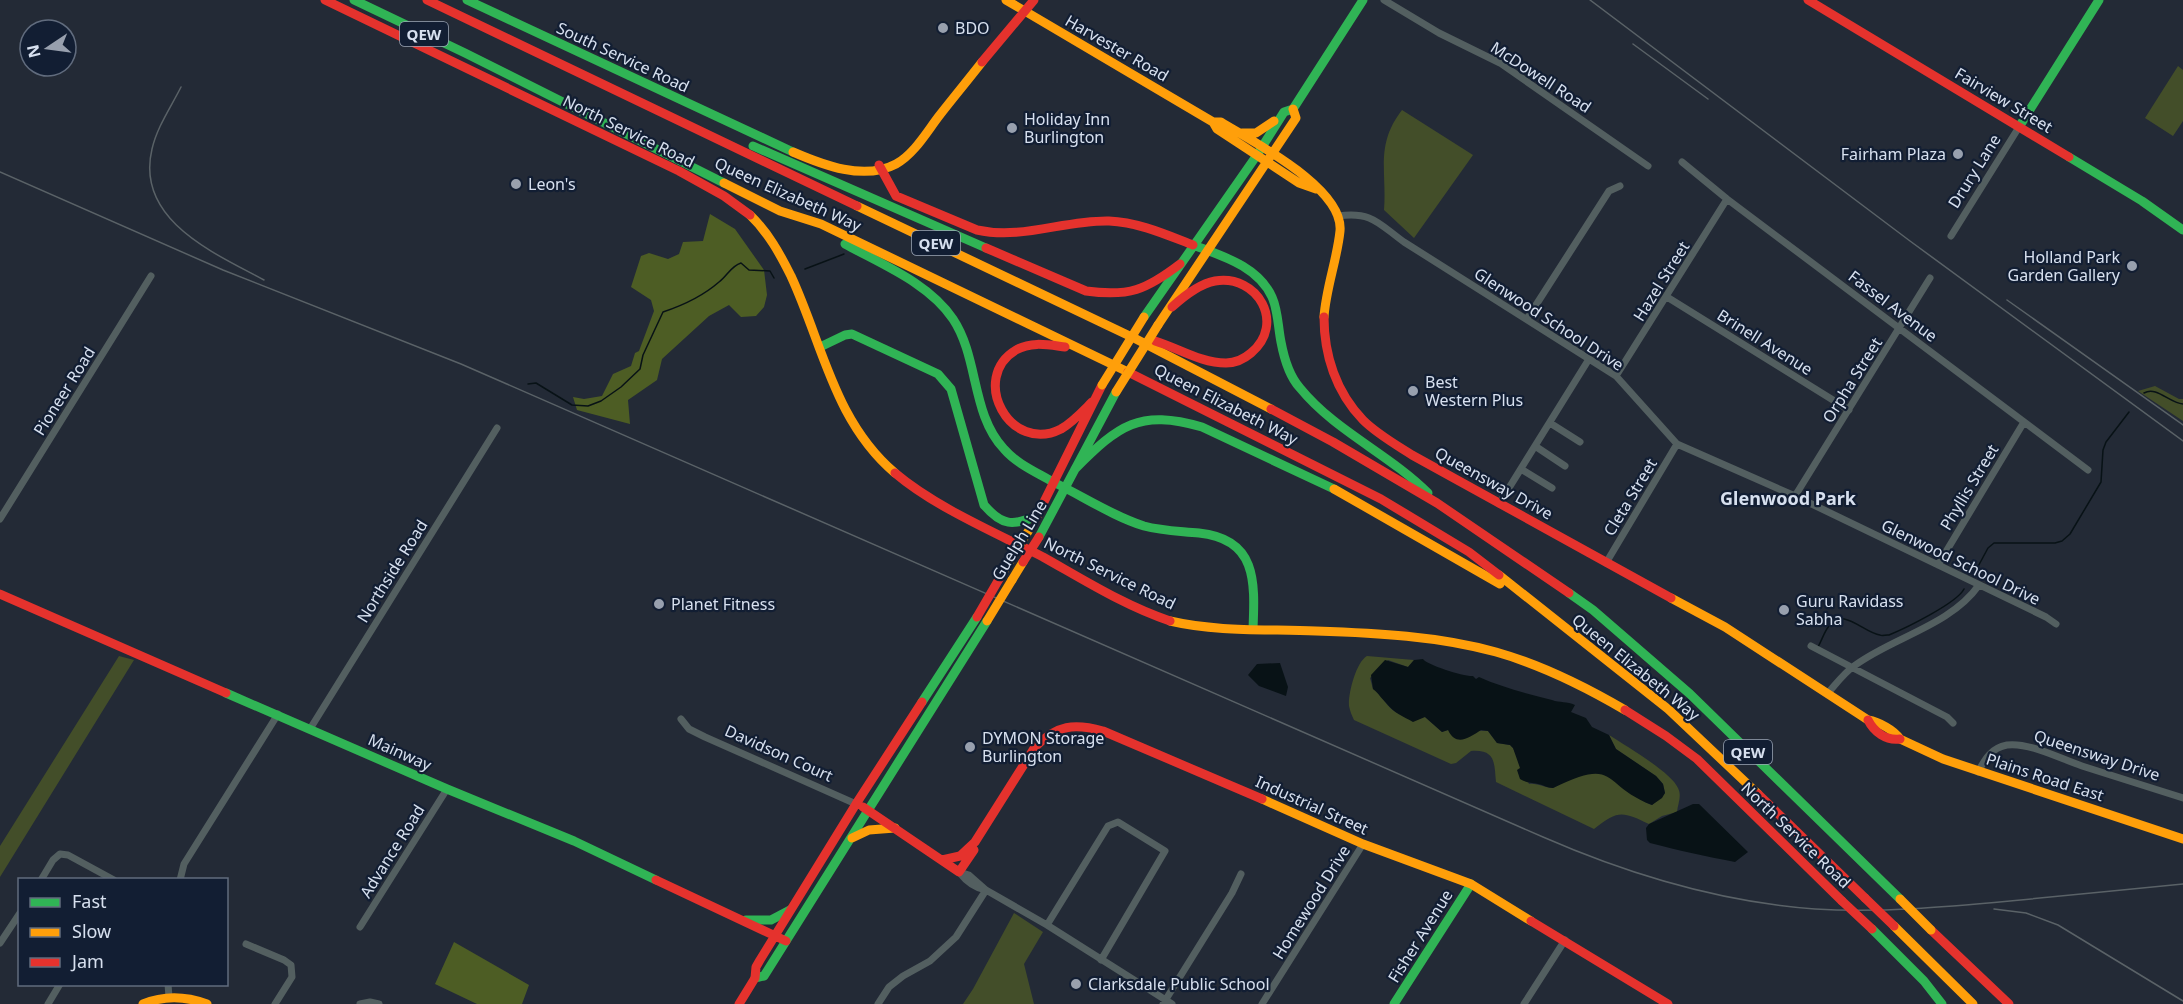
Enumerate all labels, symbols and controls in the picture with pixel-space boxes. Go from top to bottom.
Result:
street label: Harvester Road [1061,9,1173,87]
street label: South Service Road [553,17,693,97]
place label: BDO [955,17,990,39]
north arrow [18,18,78,78]
marker: BDO [936,21,950,35]
road number: QEW [400,22,448,46]
street label: McDowell Road [1486,36,1596,118]
text: N [21,43,46,60]
street label: Fairview Street [1951,62,2057,138]
street label: North Service Road [559,89,699,173]
place label: Holiday Inn Burlington [1024,108,1110,148]
marker: Holiday Inn Burlington [1005,121,1019,135]
street label: Drury Lane [1943,130,2005,212]
place label: Fairham Plaza [1841,143,1946,165]
marker: Fairham Plaza [1951,147,1965,161]
street label: Queen Elizabeth Way [711,152,866,237]
place label: Leon's [528,173,576,195]
marker: Leon's [509,177,523,191]
road number: QEW [912,231,960,255]
street label: Hazel Street [1628,237,1694,325]
place label: Holland Park Garden Gallery [2008,246,2121,286]
marker: Holland Park Garden Gallery [2125,259,2139,273]
street label: Glenwood School Drive [1470,262,1628,376]
street label: Fassel Avenue [1844,265,1942,347]
street label: Brinell Avenue [1713,304,1817,380]
street label: Orpha Street [1817,333,1887,427]
street label: Pioneer Road [28,342,100,440]
street label: Queen Elizabeth Way [1150,358,1302,450]
place label: Best Western Plus [1425,371,1523,411]
marker: Best Western Plus [1406,384,1420,398]
street label: Phyllis Street [1935,440,2003,534]
street label: Queensway Drive [1431,442,1557,524]
street label: Cleta Street [1598,454,1662,540]
district label: Glenwood Park [1720,486,1857,510]
street label: Guelph Line [986,496,1052,584]
street label: Glenwood School Drive [1878,514,2044,610]
street label: Northside Road [352,515,432,627]
street label: North Service Road [1040,531,1180,615]
place label: Guru Ravidass Sabha [1796,590,1904,630]
place label: Planet Fitness [671,593,775,615]
marker: Planet Fitness [652,597,666,611]
marker: Guru Ravidass Sabha [1777,603,1791,617]
street label: Queen Elizabeth Way [1567,609,1705,726]
street label: Davidson Court [721,719,837,787]
street label: Queensway Drive [2031,724,2163,786]
place label: DYMON Storage Burlington [982,727,1104,767]
street label: Mainway [365,728,436,776]
marker: DYMON Storage Burlington [963,740,977,754]
road number: QEW [1724,740,1772,764]
street label: Plains Road East [1983,748,2107,806]
street label: Industrial Street [1252,770,1372,840]
street label: North Service Road [1736,777,1856,893]
street label: Advance Road [354,800,430,902]
street label: Homewood Drive [1267,841,1355,963]
legend [18,878,228,986]
street label: Fisher Avenue [1383,885,1457,987]
text: Fast [72,889,107,913]
text: Slow [72,919,111,943]
text: Jam [70,949,104,973]
place label: Clarksdale Public School [1088,973,1270,995]
marker: Clarksdale Public School [1069,977,1083,991]

